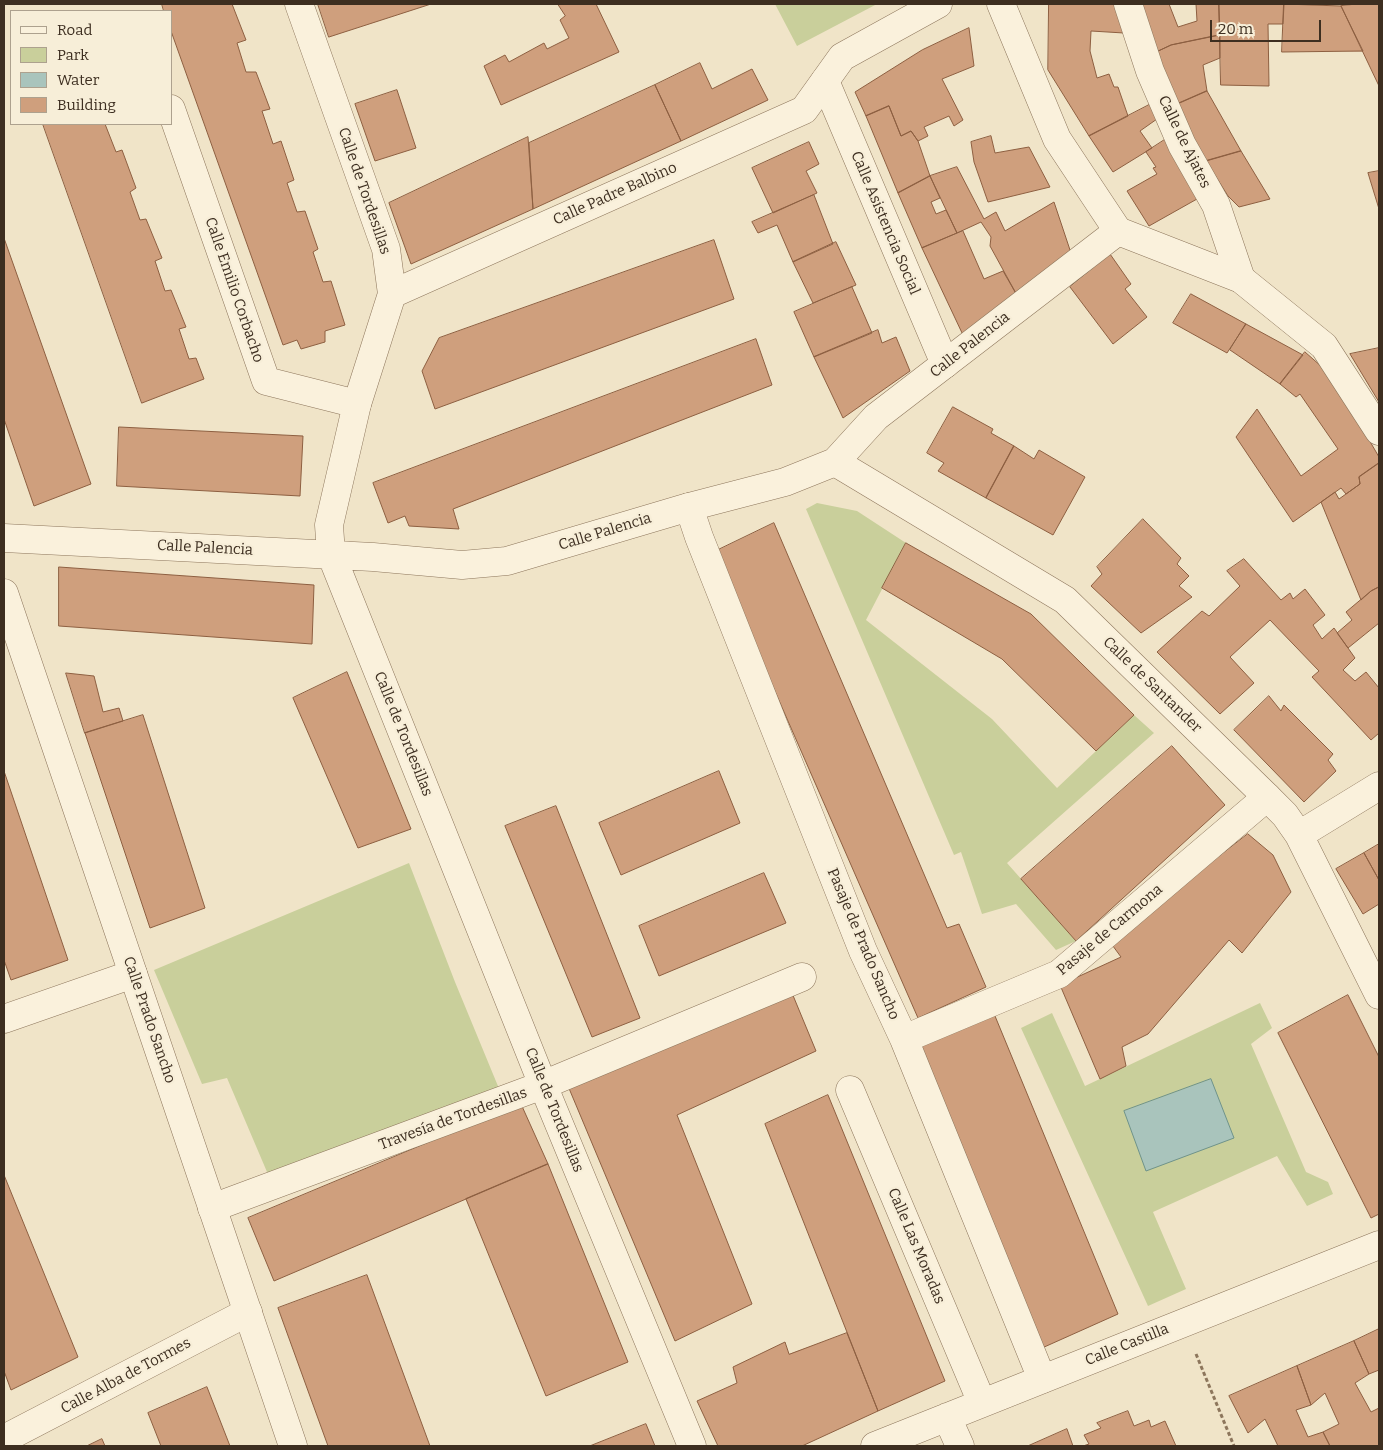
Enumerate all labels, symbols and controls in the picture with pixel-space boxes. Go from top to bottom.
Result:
legend [10,10,172,125]
scale bar [1213,10,1324,42]
text: 20 m [1218,20,1253,38]
text: Road [57,21,92,39]
text: Park [57,46,89,64]
text: Water [57,71,99,89]
street label: Calle de Ajates [1154,93,1214,191]
text: Building [57,96,116,114]
street label: Calle de Tordesillas [334,125,394,257]
street label: Calle Asistencia Social [847,149,923,297]
street label: Calle Padre Balbino [550,159,680,229]
street label: Calle Emilio Corbacho [201,215,267,365]
street label: Calle Palencia [927,308,1013,382]
street label: Calle Palencia [556,509,654,555]
street label: Calle Palencia [157,536,253,560]
street label: Calle de Santander [1099,633,1205,737]
street label: Calle de Tordesillas [370,669,436,799]
street label: Pasaje de Prado Sancho [823,866,903,1022]
street label: Pasaje de Carmona [1054,881,1166,979]
street label: Calle Prado Sancho [119,954,179,1086]
street label: Calle de Tordesillas [521,1045,587,1175]
street label: Travesía de Tordesillas [376,1084,530,1154]
street label: Calle Las Moradas [883,1185,949,1307]
street label: Calle Castilla [1083,1320,1171,1370]
street label: Calle Alba de Tormes [58,1334,194,1418]

